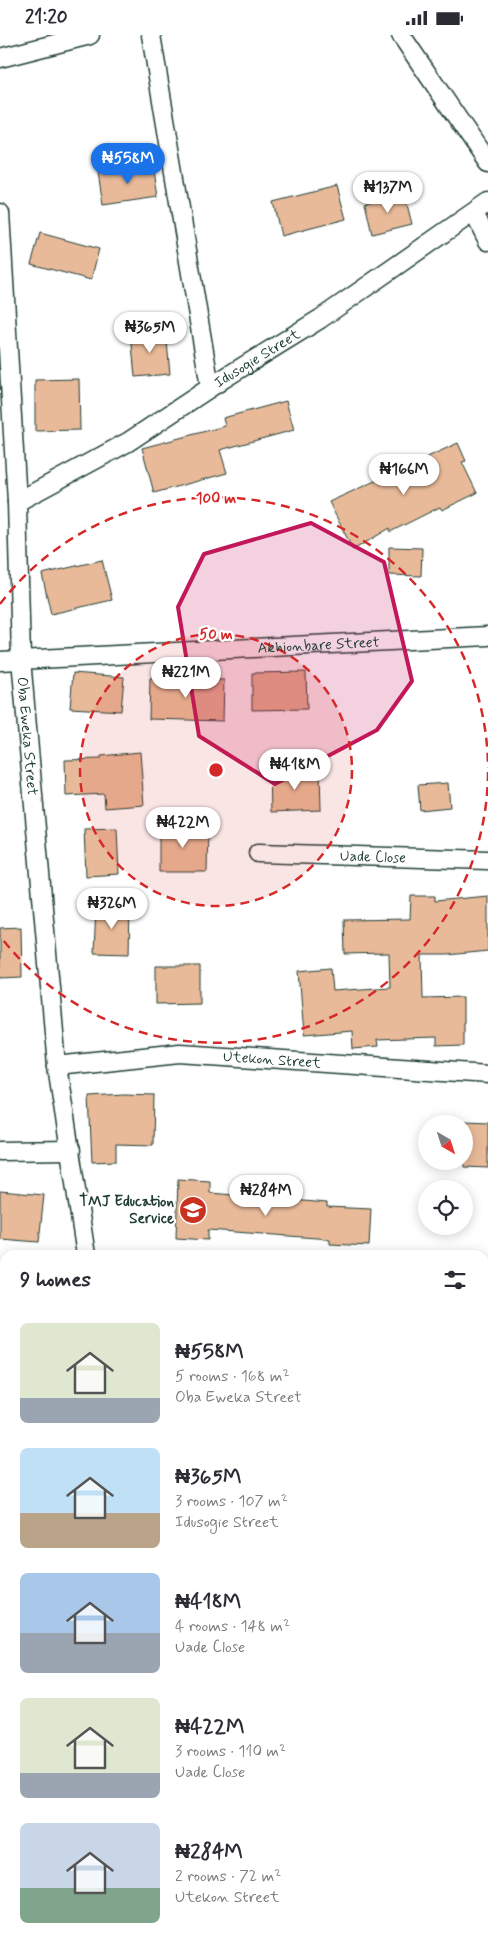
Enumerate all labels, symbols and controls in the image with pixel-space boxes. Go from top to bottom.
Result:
text: 21:20 [25,5,68,30]
pin: ₦558M [93,143,163,185]
text: ₦558M [102,148,154,169]
pin: ₦137M [353,171,423,214]
text: ₦137M [364,177,412,198]
pin: ₦365M [115,311,185,354]
text: ₦365M [125,317,175,338]
street label: Idusogie Street [211,325,304,393]
pin: ₦166M [369,453,439,496]
text: ₦166M [379,459,429,480]
text: 100 m [196,489,236,509]
text: 50 m [199,625,233,645]
street label: Akhionbare Street [257,633,380,659]
pin: ₦221M [151,657,221,699]
text: ₦221M [162,662,210,683]
street label: Oba Eweka Street [12,676,42,796]
pin: ₦418M [260,749,330,791]
text: ₦418M [270,754,320,775]
centre of rings [207,761,225,779]
pin: ₦422M [148,807,218,849]
text: ₦422M [157,812,209,833]
street label: Uade Close [340,846,406,869]
pin: ₦326M [77,887,147,930]
text: ₦326M [88,893,136,914]
street label: Utekon Street [222,1047,322,1074]
north arrow [418,1115,472,1170]
map controls [418,1115,473,1235]
pin: ₦284M [231,1175,301,1217]
text: ₦284M [240,1180,292,1201]
button: locate [418,1180,473,1235]
place label: TMJ Education Service [79,1192,174,1229]
school or university icon: TMJ Education Service [178,1195,208,1225]
text: 9 homes [20,1266,91,1294]
icon: filters [441,1266,469,1294]
text: ₦558M [175,1338,244,1366]
icon: home [60,1343,120,1403]
text: 5 rooms · 168 m² [175,1366,290,1387]
text: Oba Eweka Street [175,1387,302,1408]
text: ₦365M [175,1463,241,1491]
icon: home [60,1468,120,1528]
text: 3 rooms · 107 m² [175,1491,288,1512]
text: Idusogie Street [175,1512,279,1533]
text: ₦418M [175,1588,241,1616]
icon: home [60,1593,120,1653]
text: 4 rooms · 148 m² [175,1616,290,1637]
text: Uade Close [175,1637,245,1658]
text: ₦422M [175,1713,244,1741]
icon: home [60,1718,120,1778]
text: 3 rooms · 110 m² [175,1741,286,1762]
text: Uade Close [175,1762,245,1783]
text: ₦284M [175,1838,243,1866]
icon: home [60,1843,120,1903]
text: 2 rooms · 72 m² [175,1866,281,1887]
text: Utekon Street [175,1887,280,1908]

